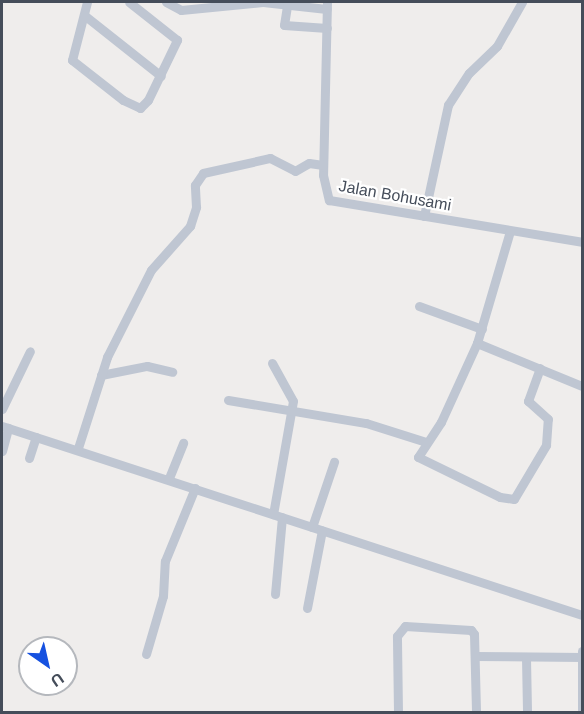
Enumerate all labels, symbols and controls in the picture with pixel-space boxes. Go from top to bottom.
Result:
street label: Jalan Bohusami [337,177,453,215]
north arrow [18,636,78,696]
text: U [48,669,67,690]

